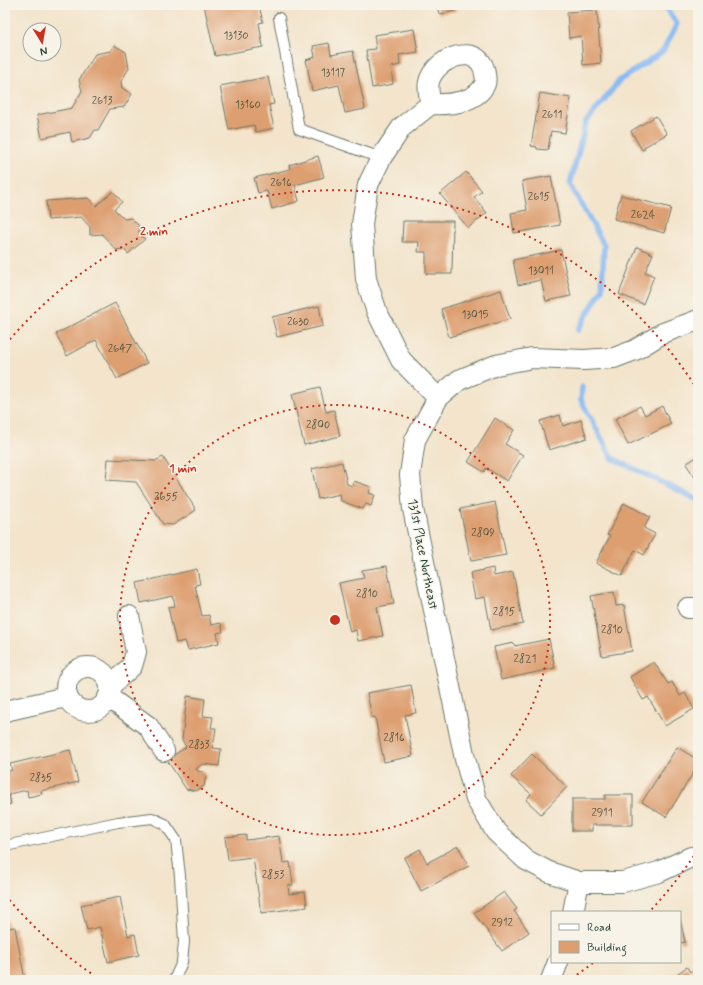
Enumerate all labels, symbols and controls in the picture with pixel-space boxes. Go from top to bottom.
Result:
north arrow [22,22,62,62]
house number: 13130 [223,29,249,43]
text: N [39,43,49,58]
house number: 13117 [321,66,346,80]
house number: 2613 [92,94,112,108]
house number: 13160 [235,98,261,112]
house number: 2611 [542,108,562,122]
house number: 2616 [270,176,292,190]
house number: 2615 [528,190,551,204]
house number: 2624 [631,208,656,222]
text: 2 min [140,224,168,240]
house number: 13011 [528,264,554,278]
house number: 13015 [462,308,489,322]
house number: 2630 [287,315,309,329]
house number: 2647 [108,342,133,356]
house number: 2800 [306,418,330,432]
text: 1 min [169,461,197,477]
house number: 2655 [154,490,178,504]
street label: 131st Place Northeast [403,498,442,611]
house number: 2809 [471,526,495,540]
house number: 2810 [356,587,378,601]
house number: 2815 [493,605,516,619]
centre of rings [328,613,342,627]
house number: 2810 [601,623,623,637]
house number: 2821 [514,652,537,666]
house number: 2816 [383,731,405,745]
house number: 2833 [189,738,209,752]
house number: 2835 [30,771,53,785]
house number: 2911 [591,806,613,820]
house number: 2853 [262,868,284,882]
legend [551,911,681,963]
house number: 2912 [491,916,513,930]
text: Road [587,920,611,936]
text: Building [587,940,627,957]

